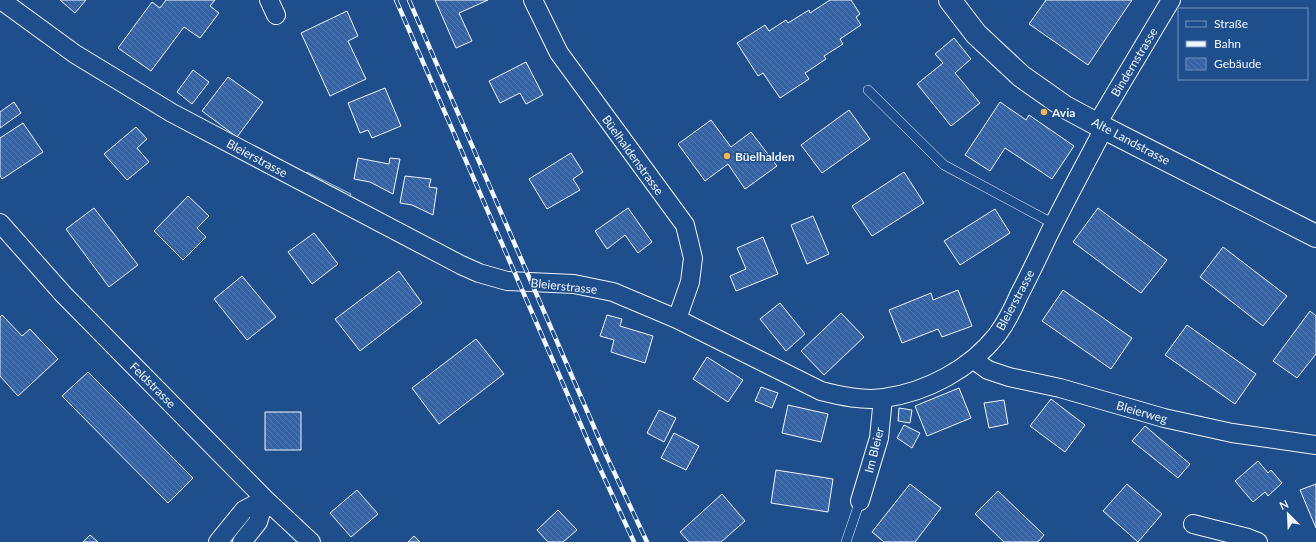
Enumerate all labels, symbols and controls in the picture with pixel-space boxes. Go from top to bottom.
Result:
legend [1178,8,1308,80]
text: Straße [1214,16,1248,31]
street label: Bindernstrasse [1108,25,1160,99]
text: Bahn [1214,36,1241,51]
text: Gebäude [1214,56,1261,71]
place label: Avia [1051,105,1075,120]
marker: Avia [1039,107,1049,117]
street label: Büelhaldenstrasse [599,112,667,198]
street label: Alte Landstrasse [1089,114,1173,168]
street label: Bleierstrasse [224,136,290,180]
place label: Büelhalden [735,149,795,164]
marker: Büelhalden [722,151,732,161]
street label: Bleierstrasse [993,267,1037,333]
street label: Bleierstrasse [530,275,598,297]
street label: Feldstrasse [127,359,179,411]
street label: Bleierweg [1115,398,1169,426]
street label: Im Bleier [861,425,887,474]
north arrow [1268,494,1308,534]
text: N [1277,497,1290,512]

